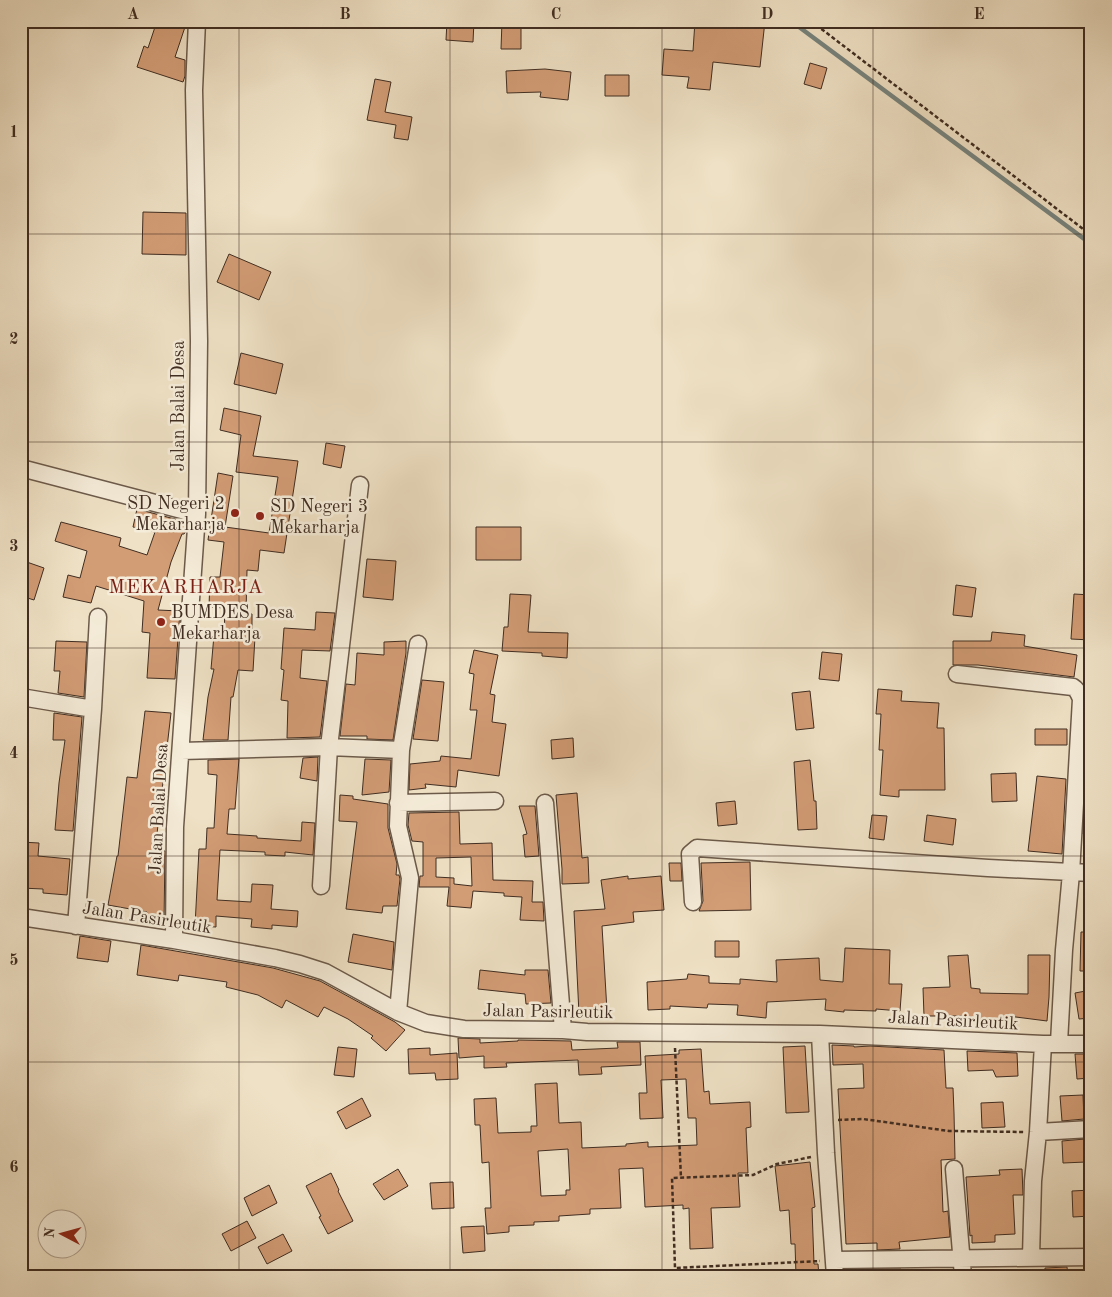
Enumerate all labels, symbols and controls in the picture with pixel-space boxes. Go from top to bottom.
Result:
text: A [127,7,139,23]
text: B [339,7,351,23]
text: C [551,7,561,23]
text: D [761,7,773,23]
text: E [973,7,985,23]
text: 1 [9,125,19,141]
text: 2 [9,332,19,348]
street label: Jalan Balai Desa [170,340,188,472]
place label: SD Negeri 2 Mekarharja [127,495,225,534]
place label: SD Negeri 3 Mekarharja [270,498,368,537]
marker: SD Negeri 2 Mekarharja [229,507,241,519]
marker: SD Negeri 3 Mekarharja [254,510,266,522]
text: 3 [9,539,19,555]
district label: MEKARHARJA [108,578,264,598]
place label: BUMDES Desa Mekarharja [171,604,294,643]
marker: BUMDES Desa Mekarharja [155,616,167,628]
street label: Jalan Balai Desa [147,743,171,875]
text: 4 [9,746,19,762]
street label: Jalan Pasirleutik [81,899,213,937]
text: 5 [9,953,19,969]
street label: Jalan Pasirleutik [482,1002,614,1022]
street label: Jalan Pasirleutik [887,1009,1019,1033]
text: 6 [9,1160,19,1176]
north arrow [38,1210,88,1260]
text: N [43,1226,58,1239]

